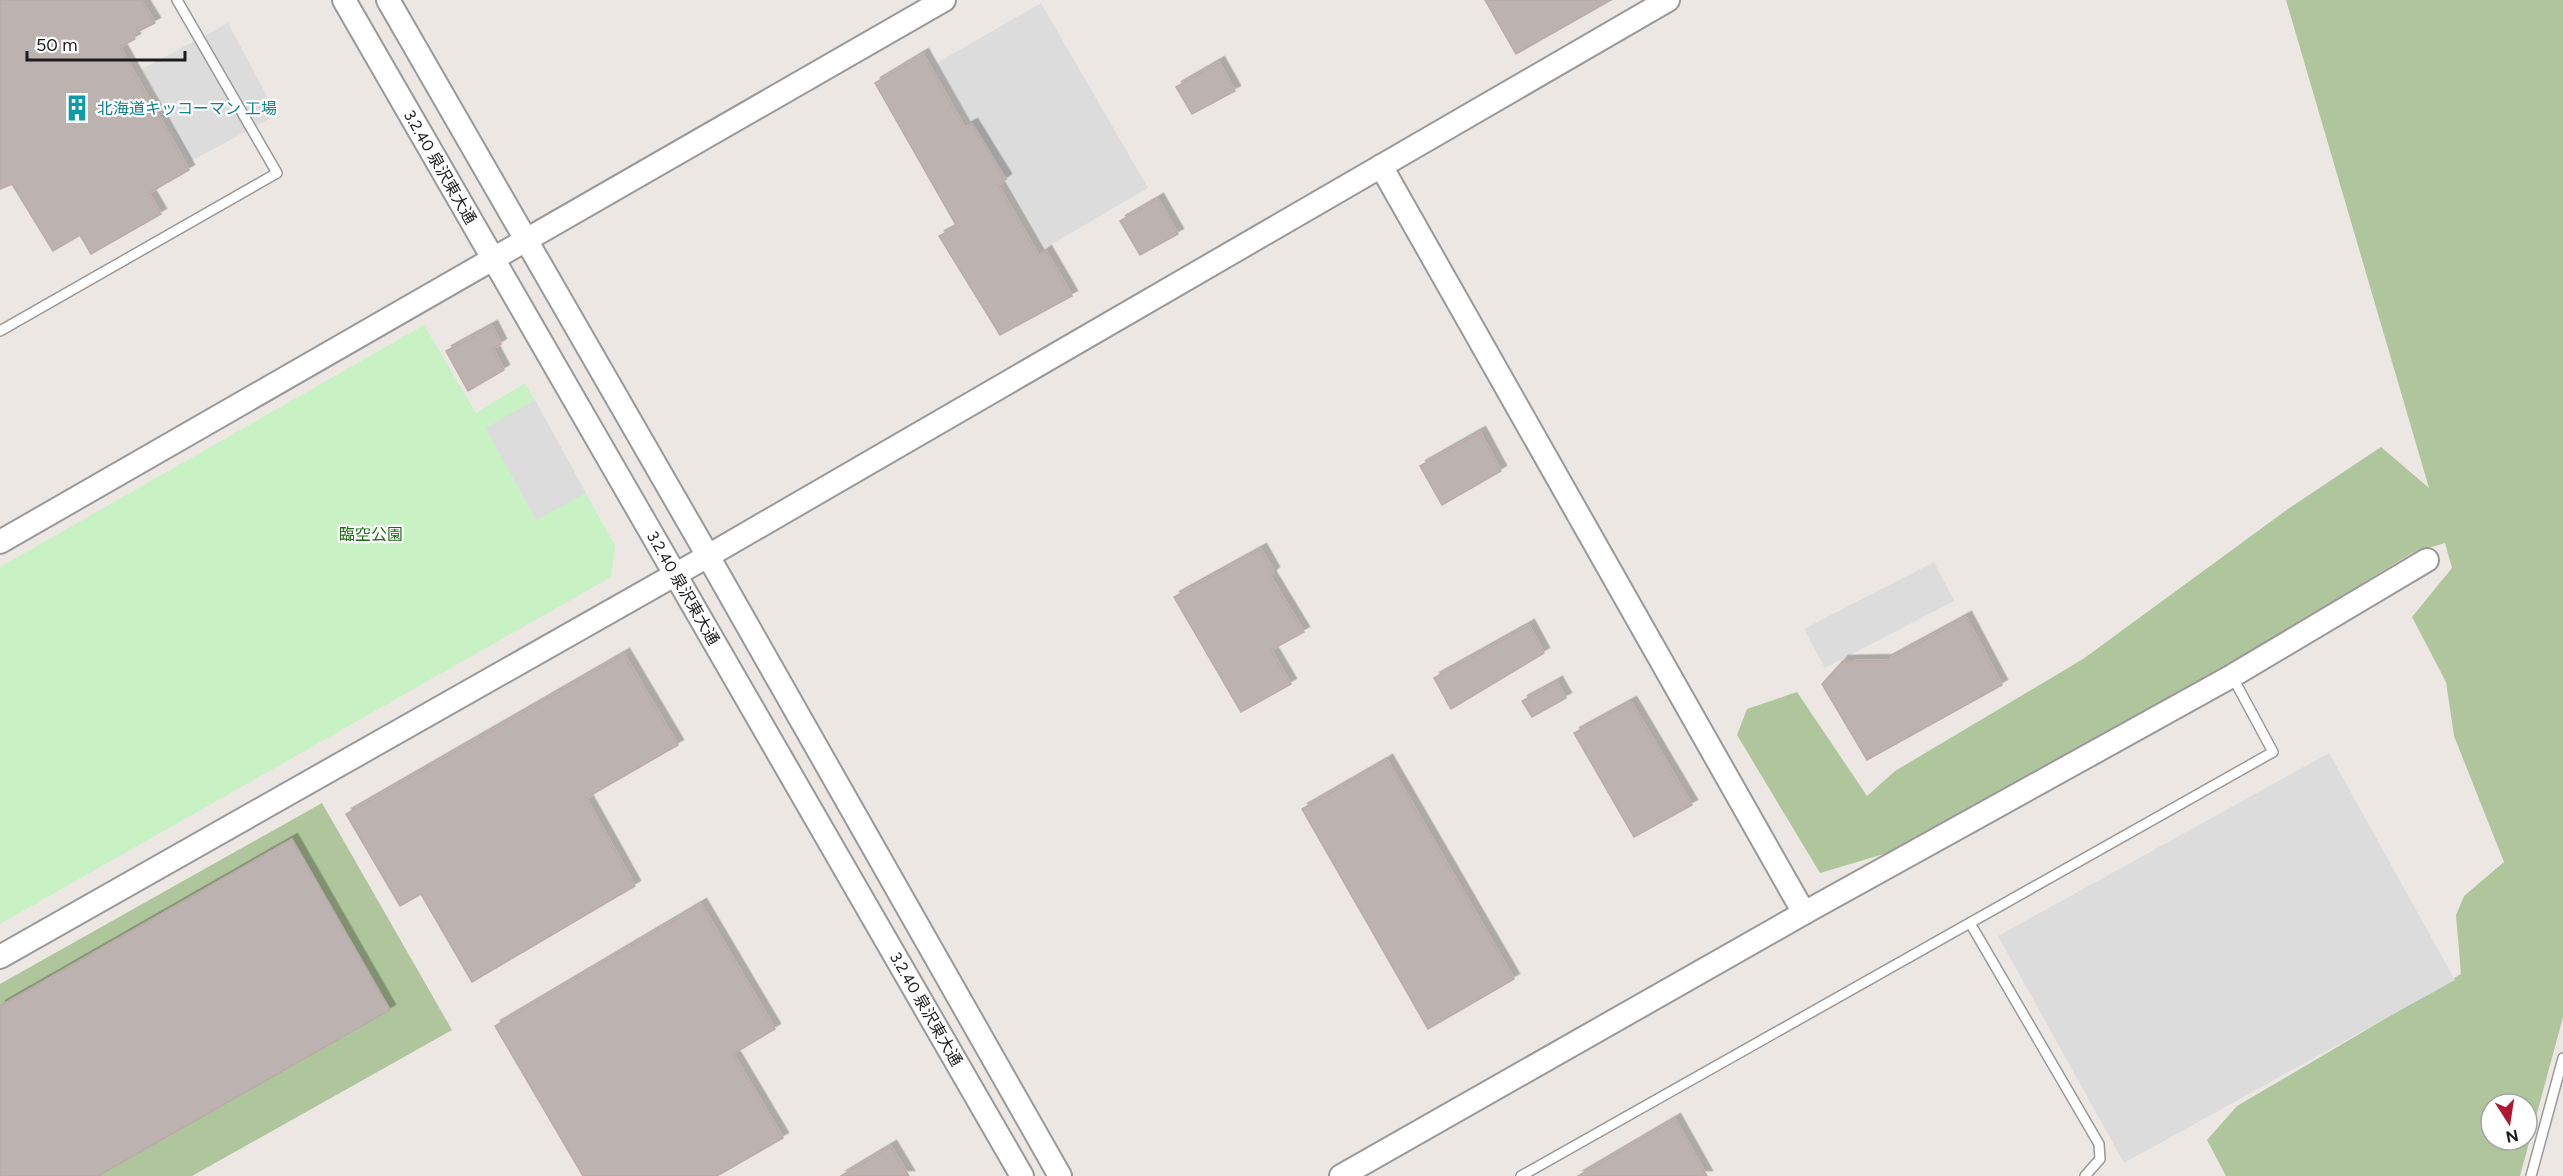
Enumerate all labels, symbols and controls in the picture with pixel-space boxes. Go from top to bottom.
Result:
scale bar [27,24,184,62]
text: 50 m [36,34,78,56]
building icon: 北海道キッコーマン 工場 [62,93,92,123]
place label: 北海道キッコーマン 工場 [97,99,277,118]
street label: 3.2.40 泉沢東大通 [400,107,480,227]
park label: 臨空公園 [339,525,403,544]
street label: 3.2.40 泉沢東大通 [643,528,723,648]
street label: 3.2.40 泉沢東大通 [886,949,966,1069]
north arrow [2479,1092,2539,1152]
text: N [2504,1126,2520,1147]

